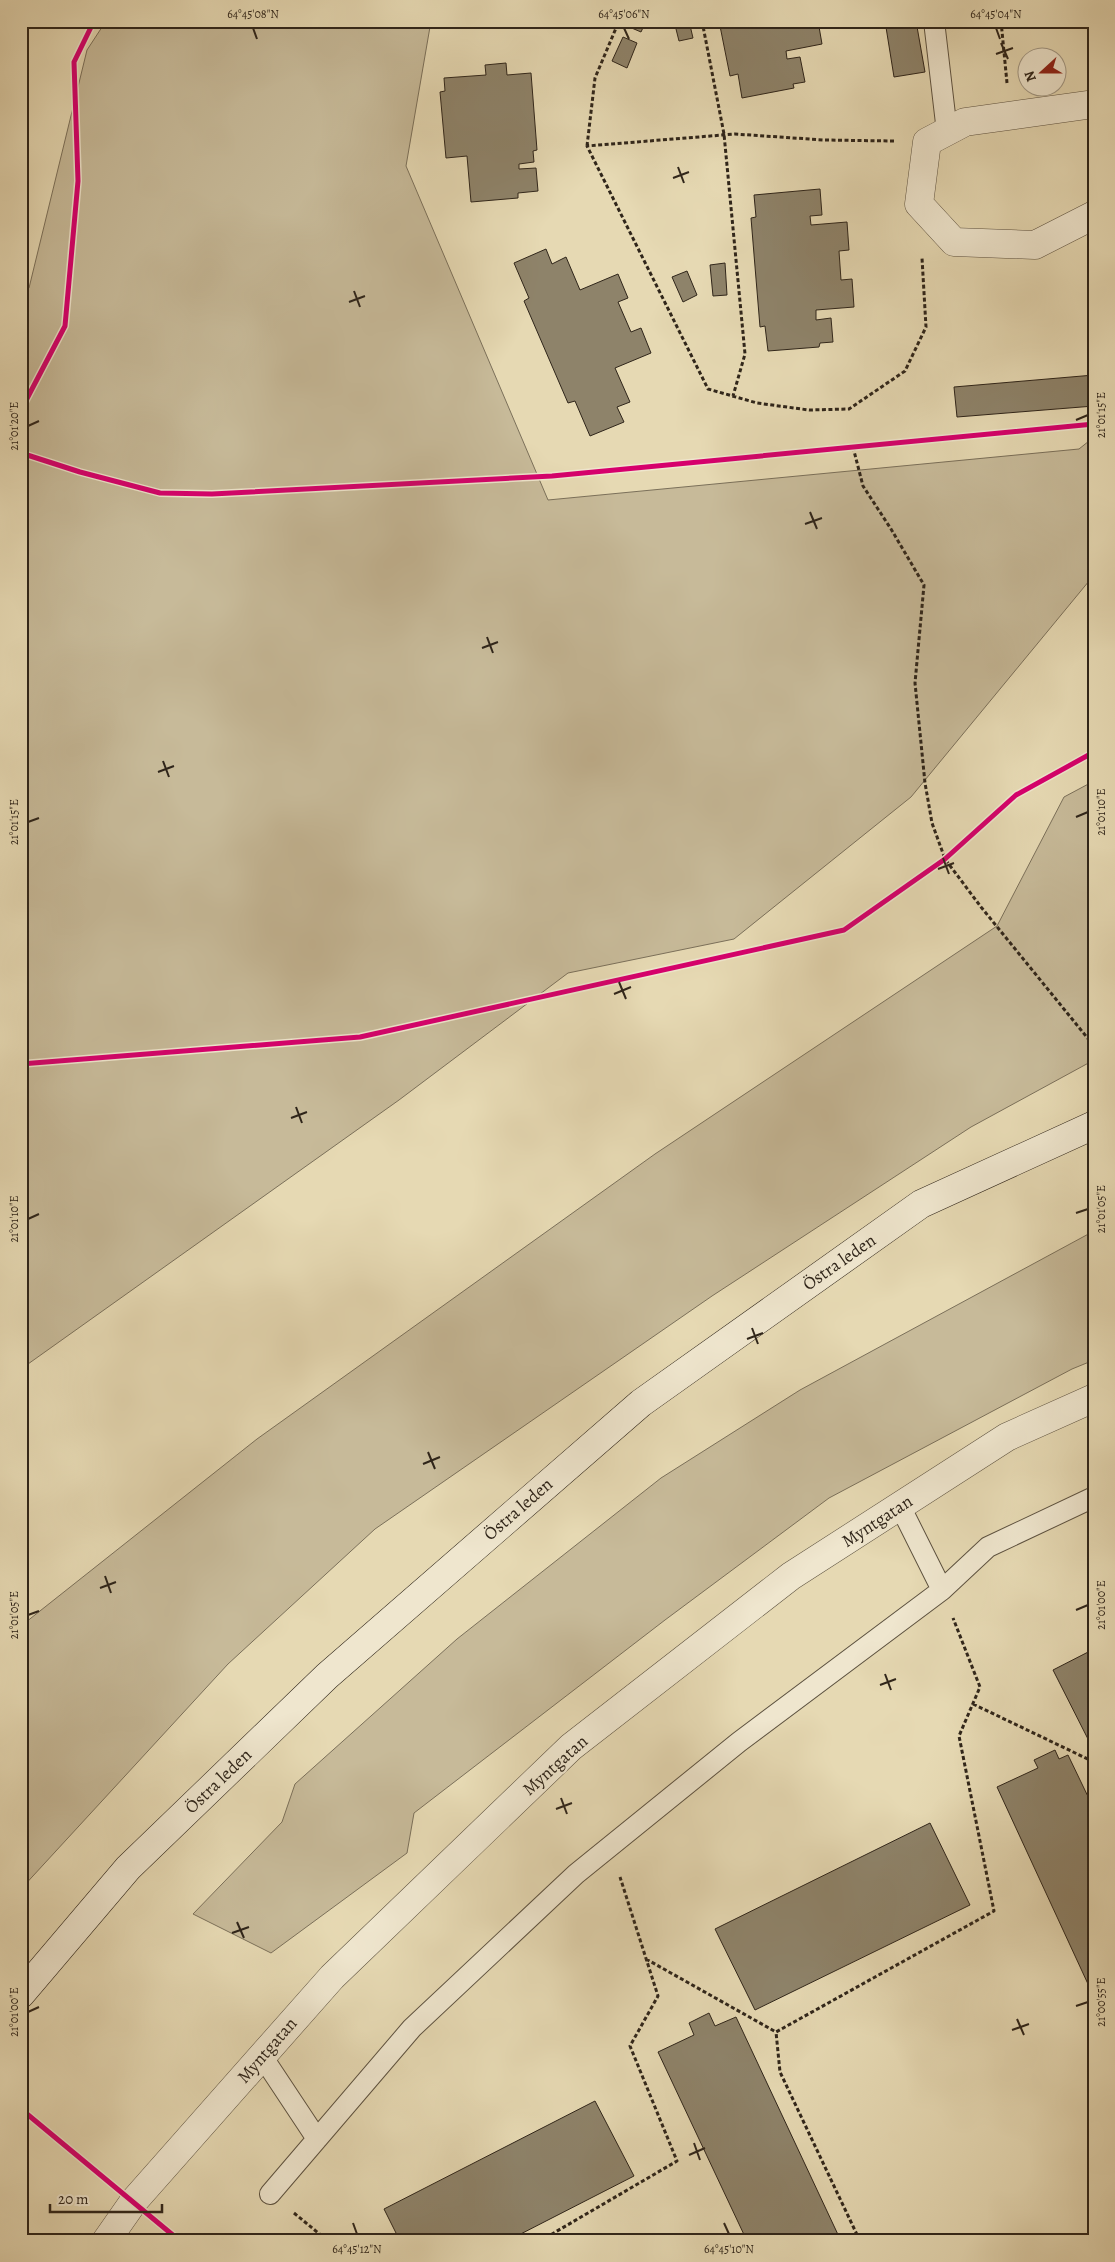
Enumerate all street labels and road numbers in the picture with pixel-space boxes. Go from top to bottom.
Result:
street label: Östra leden [798,1228,881,1296]
street label: Östra leden [478,1472,558,1546]
street label: Myntgatan [837,1489,917,1553]
street label: Myntgatan [517,1729,593,1801]
street label: Östra leden [179,1743,257,1819]
street label: Myntgatan [232,2012,302,2088]

